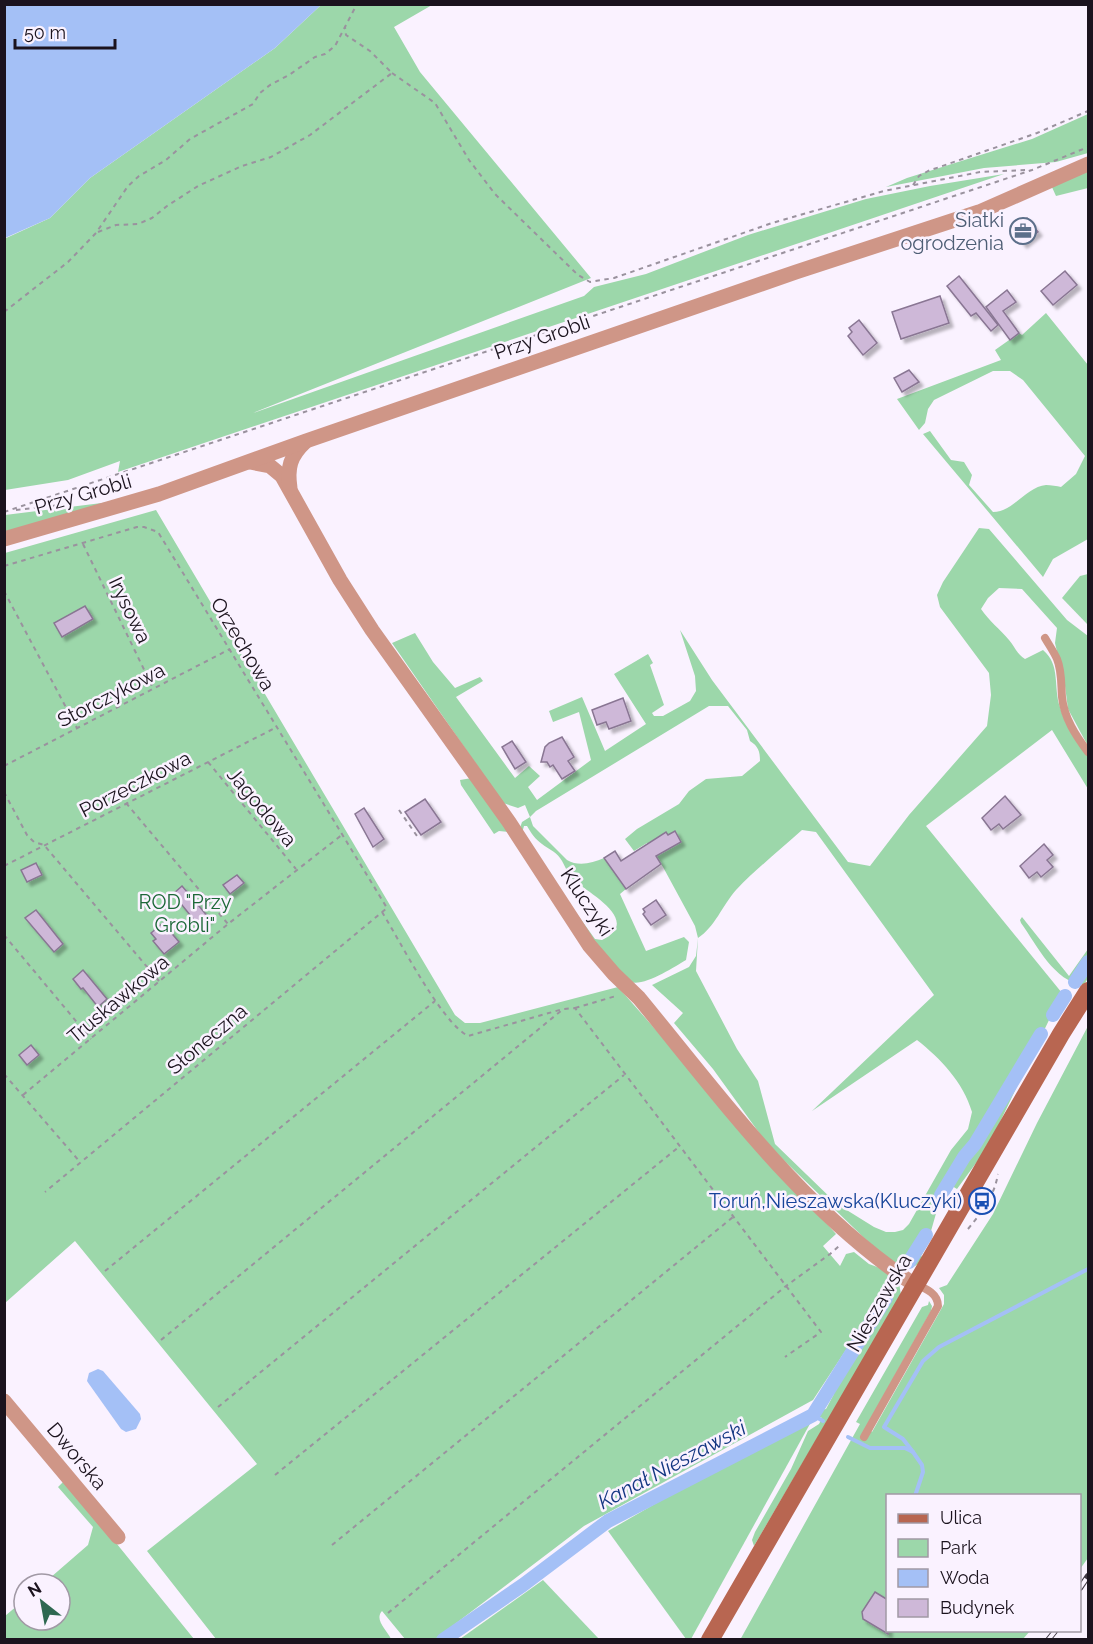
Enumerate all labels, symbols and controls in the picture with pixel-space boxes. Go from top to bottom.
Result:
scale bar [15,12,116,50]
text: 50 m [24,22,66,43]
place label: Siatki ogrodzenia [900,208,1004,255]
office icon: Siatki ogrodzenia [1008,216,1038,246]
street label: Przy Grobli [491,309,593,365]
street label: Przy Grobli [32,469,134,519]
street label: Irysowa [104,573,156,647]
street label: Orzechowa [206,593,280,695]
street label: Storczykowa [53,658,169,732]
street label: Porzeczkowa [75,746,195,822]
street label: Jagodowa [222,763,302,851]
street label: Kluczyki [556,863,618,941]
park label: ROD "Przy Grobli" [138,890,232,937]
street label: Truskawkowa [62,950,174,1048]
street label: Słoneczna [162,999,252,1079]
bus stop icon: Toruń,Nieszawska(Kluczyki) [967,1186,997,1216]
place label: Toruń,Nieszawska(Kluczyki) [709,1189,962,1213]
street label: Nieszawska [841,1250,917,1356]
water label: Kanał Nieszawski [593,1415,751,1514]
street label: Dworska [42,1418,112,1494]
legend [886,1494,1081,1632]
text: Ulica [940,1507,982,1528]
text: Park [940,1537,977,1558]
text: Woda [940,1567,989,1588]
north arrow [12,1572,72,1632]
text: N [24,1578,45,1601]
text: Budynek [940,1597,1015,1618]

